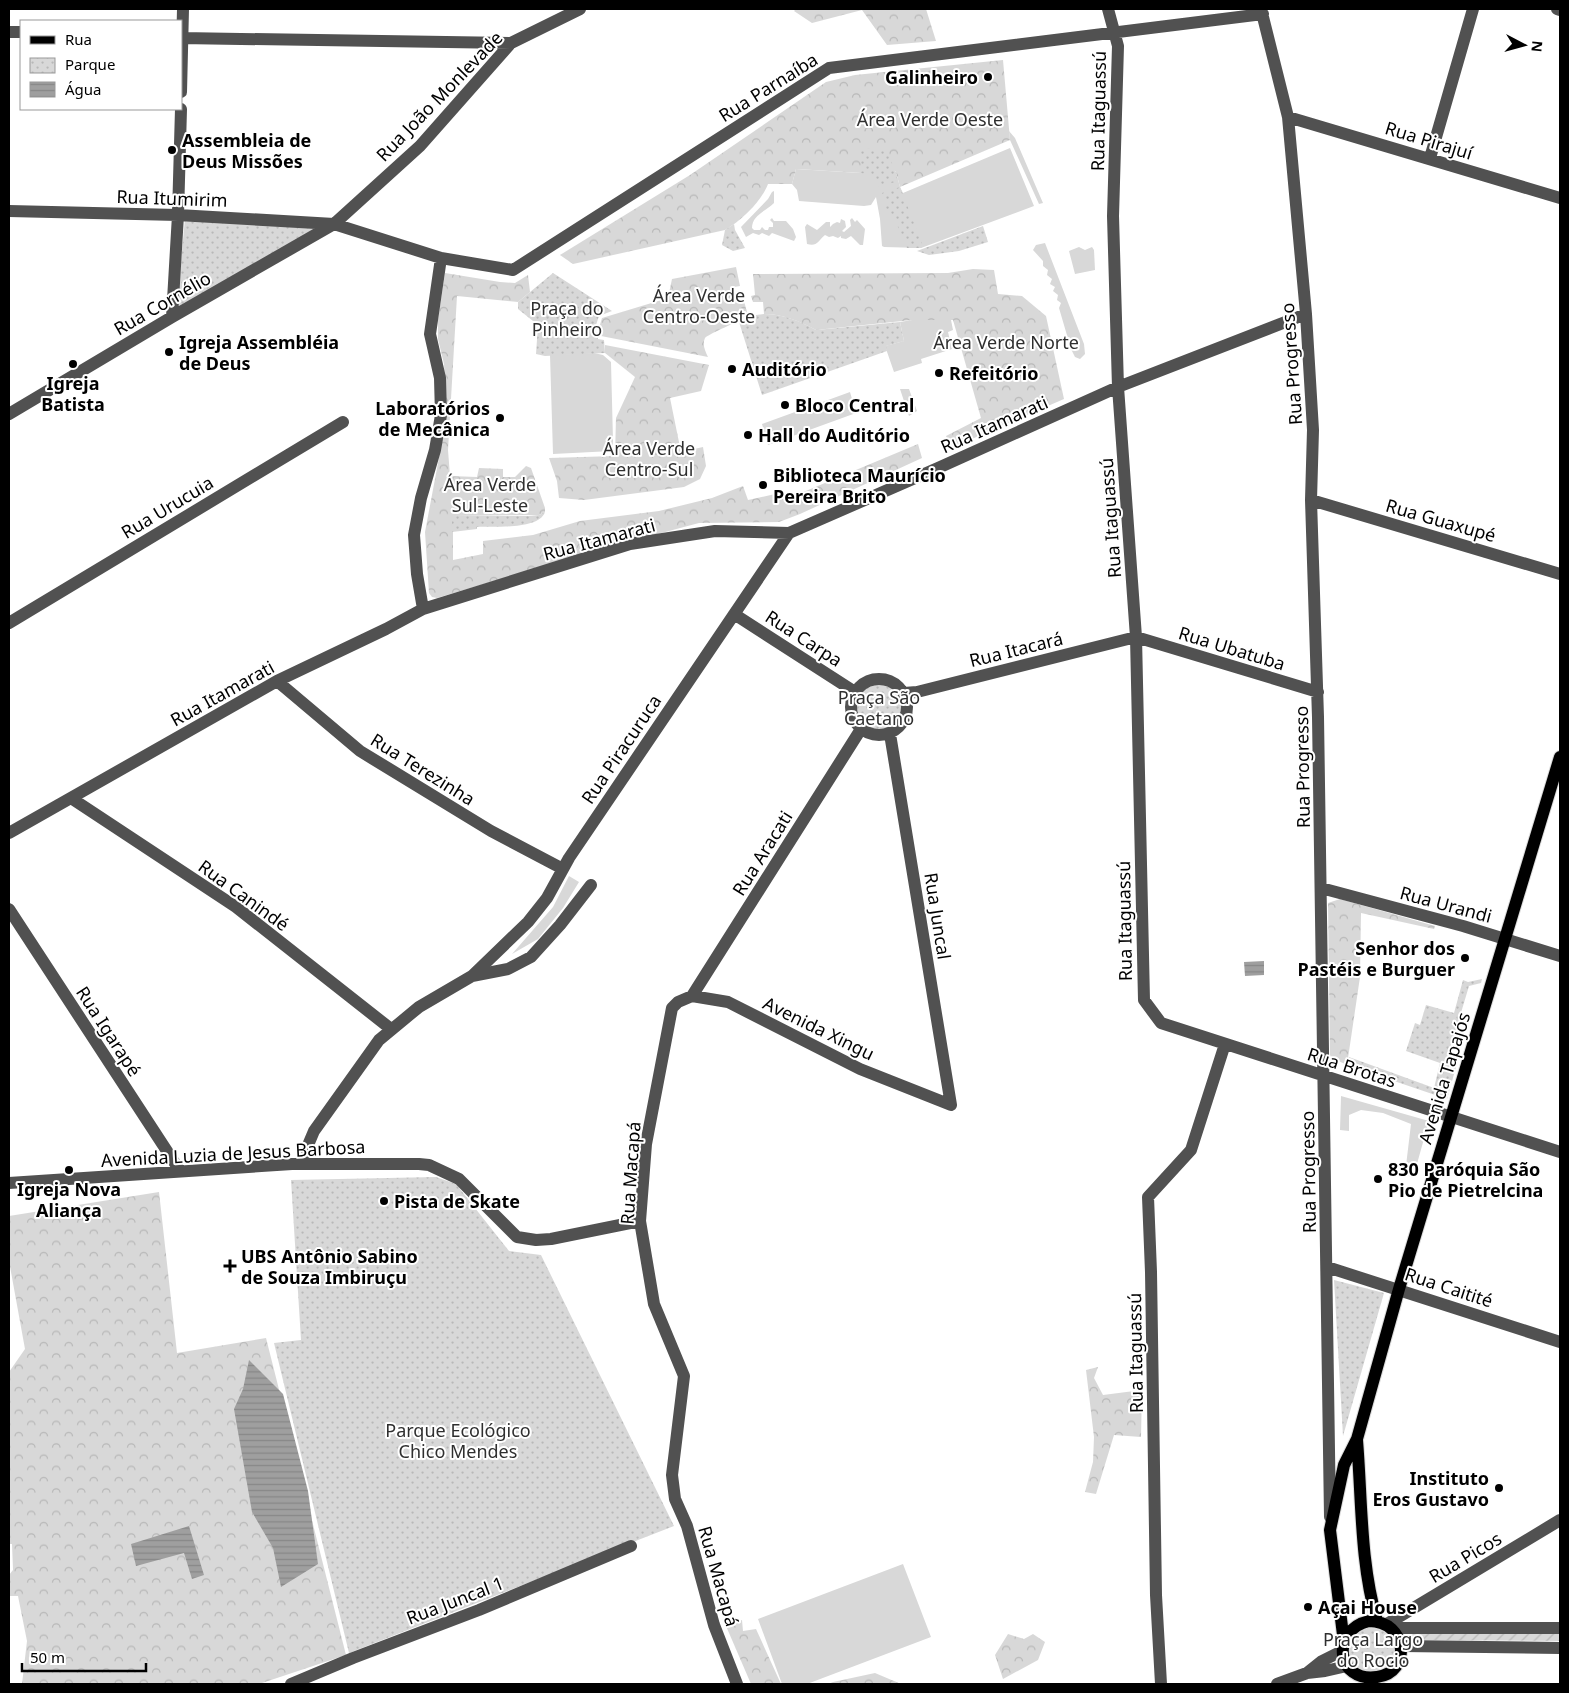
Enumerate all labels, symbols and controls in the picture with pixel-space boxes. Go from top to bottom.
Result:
legend [20,20,182,110]
north arrow [1499,20,1549,70]
street label: Rua João Monlevade [371,26,507,166]
text: Rua [65,29,92,49]
text: N [1527,40,1547,53]
street label: Rua Parnaíba [714,47,822,127]
street label: Rua Itaguassú [1085,51,1111,171]
text: Parque [65,54,115,74]
place label: Galinheiro [885,65,978,89]
marker: Galinheiro [982,71,994,83]
text: Água [65,79,102,99]
park label: Área Verde Oeste [857,107,1003,131]
street label: Rua Pirajuí [1382,115,1476,165]
place label: Assembleia de Deus Missões [182,128,311,173]
marker: Assembleia de Deus Missões [166,144,178,156]
street label: Rua Itumirim [116,184,228,212]
street label: Rua Cornélio [109,266,215,340]
park label: Área Verde Centro-Oeste [643,283,755,328]
park label: Praça do Pinheiro [530,296,604,341]
street label: Rua Progresso [1275,302,1307,426]
place label: Igreja Assembléia de Deus [179,330,339,375]
park label: Área Verde Norte [933,330,1079,354]
marker: Igreja Assembléia de Deus [163,346,175,358]
place label: Auditório [742,357,827,381]
marker: Igreja Batista [67,358,79,370]
place label: Refeitório [949,361,1038,385]
marker: Auditório [726,363,738,375]
marker: Refeitório [933,367,945,379]
place label: Igreja Batista [41,371,105,416]
street label: Rua Itamarati [937,390,1051,458]
place label: Bloco Central [795,393,914,417]
place label: Laboratórios de Mecânica [375,396,490,441]
marker: Bloco Central [779,399,791,411]
marker: Laboratórios de Mecânica [494,412,506,424]
place label: Hall do Auditório [758,423,910,447]
marker: Hall do Auditório [742,429,754,441]
park label: Área Verde Centro-Sul [603,436,695,481]
street label: Rua Itaguassú [1094,457,1126,579]
place label: Biblioteca Maurício Pereira Brito [773,463,946,508]
street label: Rua Urucuia [117,470,217,544]
park label: Área Verde Sul-Leste [444,472,536,517]
marker: Biblioteca Maurício Pereira Brito [757,479,769,491]
street label: Rua Guaxupé [1383,493,1499,547]
street label: Rua Itamarati [540,513,658,565]
street label: Rua Carpa [761,604,847,672]
street label: Rua Ubatuba [1176,620,1288,676]
street label: Rua Itacará [967,626,1065,672]
street label: Rua Itamarati [166,655,278,731]
park label: Praça São Caetano [838,685,920,730]
street label: Rua Piracuruca [576,690,666,808]
street label: Rua Progresso [1289,706,1315,828]
street label: Rua Terezinha [366,727,480,811]
street label: Rua Aracati [726,806,798,900]
street label: Rua Canindé [194,854,294,936]
street label: Rua Itaguassú [1111,861,1137,981]
street label: Rua Juncal [919,871,957,961]
street label: Rua Urandi [1397,880,1495,928]
place label: Senhor dos Pastéis e Burguer [1298,936,1455,981]
marker: Senhor dos Pastéis e Burguer [1459,952,1471,964]
street label: Rua Igarapé [71,981,147,1081]
street label: Avenida Xingu [759,991,879,1065]
street label: Avenida Tapajós [1413,1009,1475,1147]
street label: Rua Brotas [1305,1041,1399,1093]
street label: Rua Progresso [1295,1111,1321,1233]
street label: Rua Macapá [614,1121,646,1225]
street label: Avenida Luzia de Jesus Barbosa [100,1134,366,1172]
place label: 830 Paróquia São Pio de Pietrelcina [1388,1157,1543,1202]
marker: Igreja Nova Aliança [63,1164,75,1176]
marker: 830 Paróquia São Pio de Pietrelcina [1372,1173,1384,1185]
place label: Igreja Nova Aliança [17,1177,121,1222]
place label: Pista de Skate [394,1189,520,1213]
marker: Pista de Skate [378,1195,390,1207]
place label: UBS Antônio Sabino de Souza Imbiruçu [241,1244,418,1289]
marker: UBS Antônio Sabino de Souza Imbiruçu [223,1259,237,1273]
street label: Rua Caitité [1402,1262,1496,1312]
street label: Rua Itaguassú [1122,1293,1148,1413]
park label: Parque Ecológico Chico Mendes [385,1418,531,1463]
place label: Instituto Eros Gustavo [1372,1466,1489,1511]
marker: Instituto Eros Gustavo [1493,1482,1505,1494]
street label: Rua Macapá [693,1523,745,1629]
street label: Rua Picos [1424,1526,1506,1588]
street label: Rua Juncal 1 [403,1570,507,1630]
place label: Açai House [1318,1595,1417,1619]
marker: Açai House [1302,1601,1314,1613]
park label: Praça Largo do Rocio [1323,1627,1423,1672]
scale bar [22,1640,146,1672]
text: 50 m [30,1647,65,1667]

